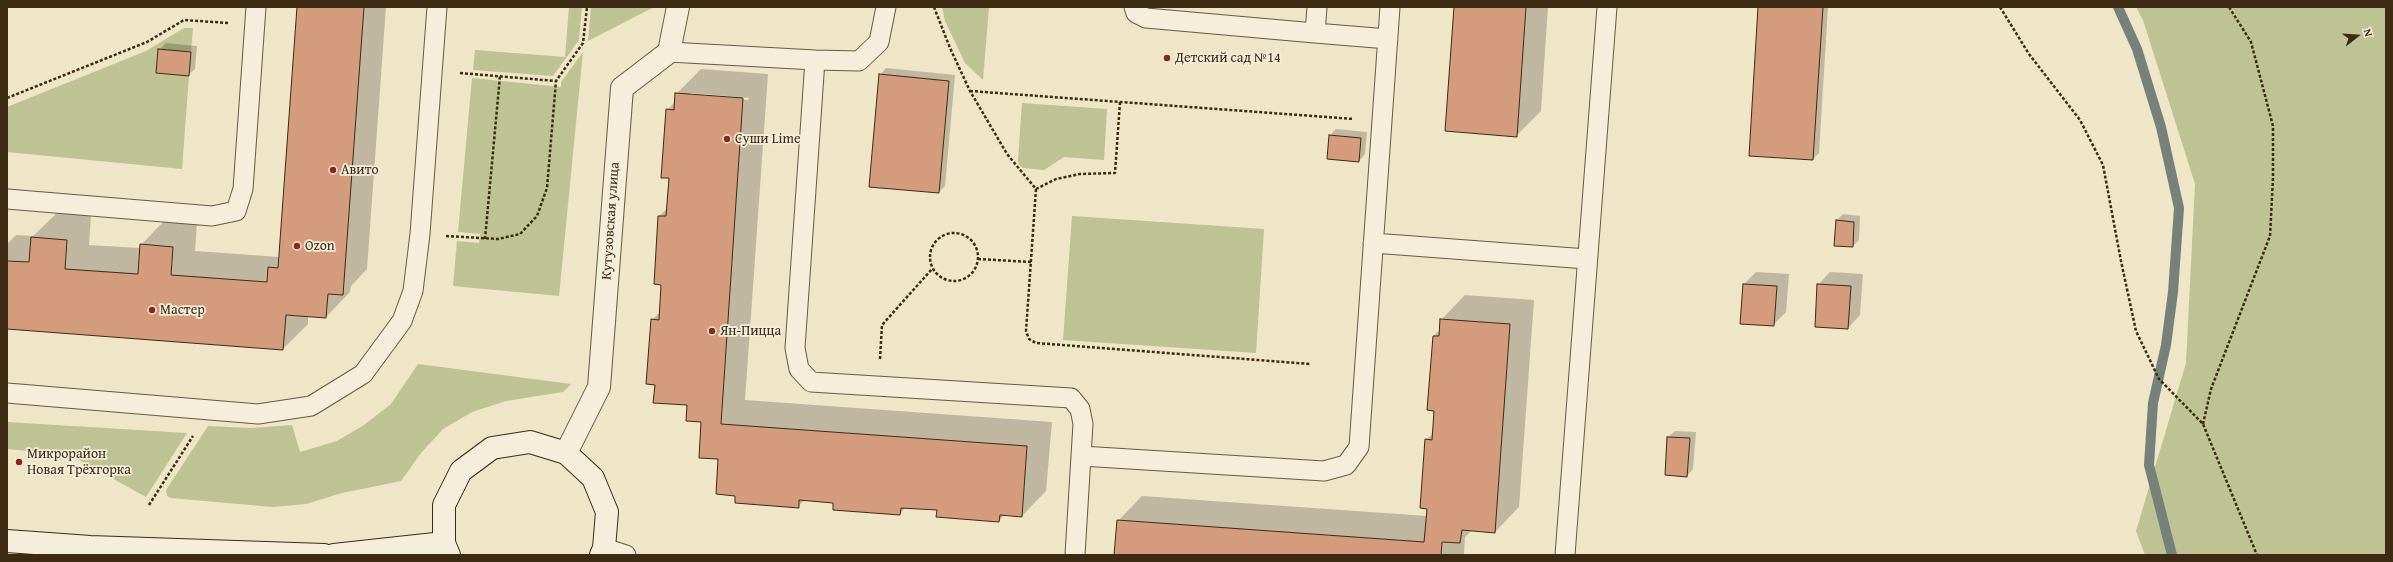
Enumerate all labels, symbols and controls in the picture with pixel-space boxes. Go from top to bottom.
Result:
north arrow [2337,16,2377,56]
text: N [2360,27,2377,38]
place label: Детский сад №14 [1175,50,1281,66]
marker: Детский сад №14 [1162,53,1172,63]
place label: Суши Lime [735,131,801,147]
marker: Суши Lime [722,134,732,144]
place label: Авито [341,162,379,178]
street label: Кутузовская улица [599,162,623,280]
marker: Авито [328,165,338,175]
place label: Ozon [305,238,335,254]
marker: Ozon [292,241,302,251]
place label: Мастер [160,302,205,318]
marker: Мастер [147,305,157,315]
place label: Ян-Пицца [720,323,781,339]
marker: Ян-Пицца [707,326,717,336]
place label: Микрорайон Новая Трёхгорка [27,446,131,478]
marker: Микрорайон Новая Трёхгорка [14,457,24,467]

